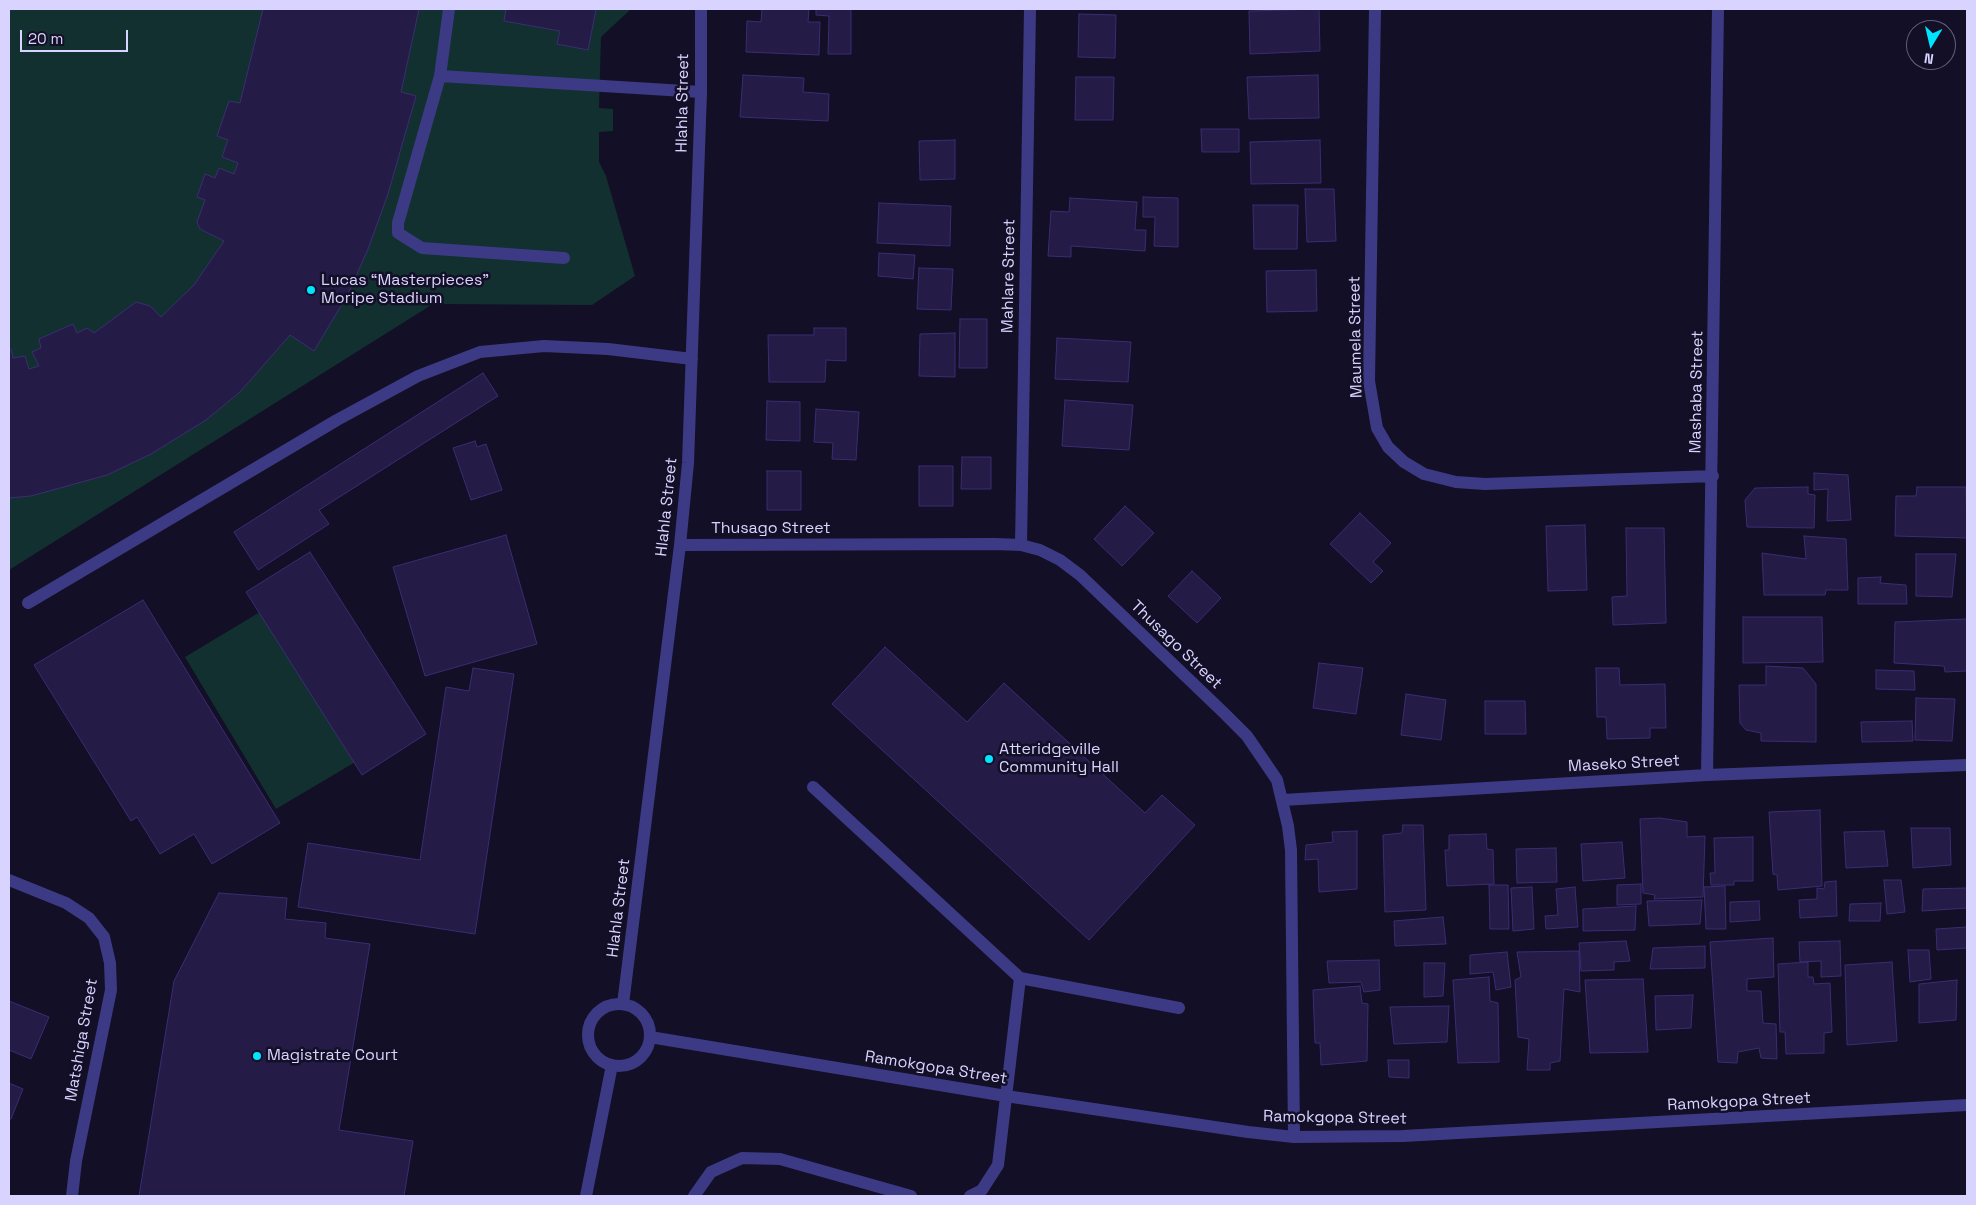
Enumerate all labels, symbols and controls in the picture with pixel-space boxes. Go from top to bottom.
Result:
scale bar [22,20,130,52]
north arrow [1906,20,1956,70]
text: 20 m [28,29,63,48]
text: N [1923,49,1935,68]
street label: Hlahla Street [673,53,693,153]
street label: Mahlare Street [998,219,1020,333]
place label: Lucas “Masterpieces” Moripe Stadium [321,271,489,309]
street label: Maumela Street [1345,276,1367,398]
marker: Lucas “Masterpieces” Moripe Stadium [305,284,317,296]
street label: Mashaba Street [1686,330,1708,454]
street label: Hlahla Street [652,456,682,558]
street label: Thusago Street [711,519,831,539]
street label: Thusago Street [1126,597,1226,693]
place label: Atteridgeville Community Hall [999,740,1119,778]
street label: Maseko Street [1568,751,1680,777]
marker: Atteridgeville Community Hall [983,753,995,765]
street label: Hlahla Street [603,857,635,959]
street label: Matshiga Street [62,977,102,1103]
place label: Magistrate Court [267,1046,398,1066]
street label: Ramokgopa Street [863,1047,1009,1089]
marker: Magistrate Court [251,1050,263,1062]
street label: Ramokgopa Street [1667,1089,1811,1115]
street label: Ramokgopa Street [1263,1107,1407,1129]

